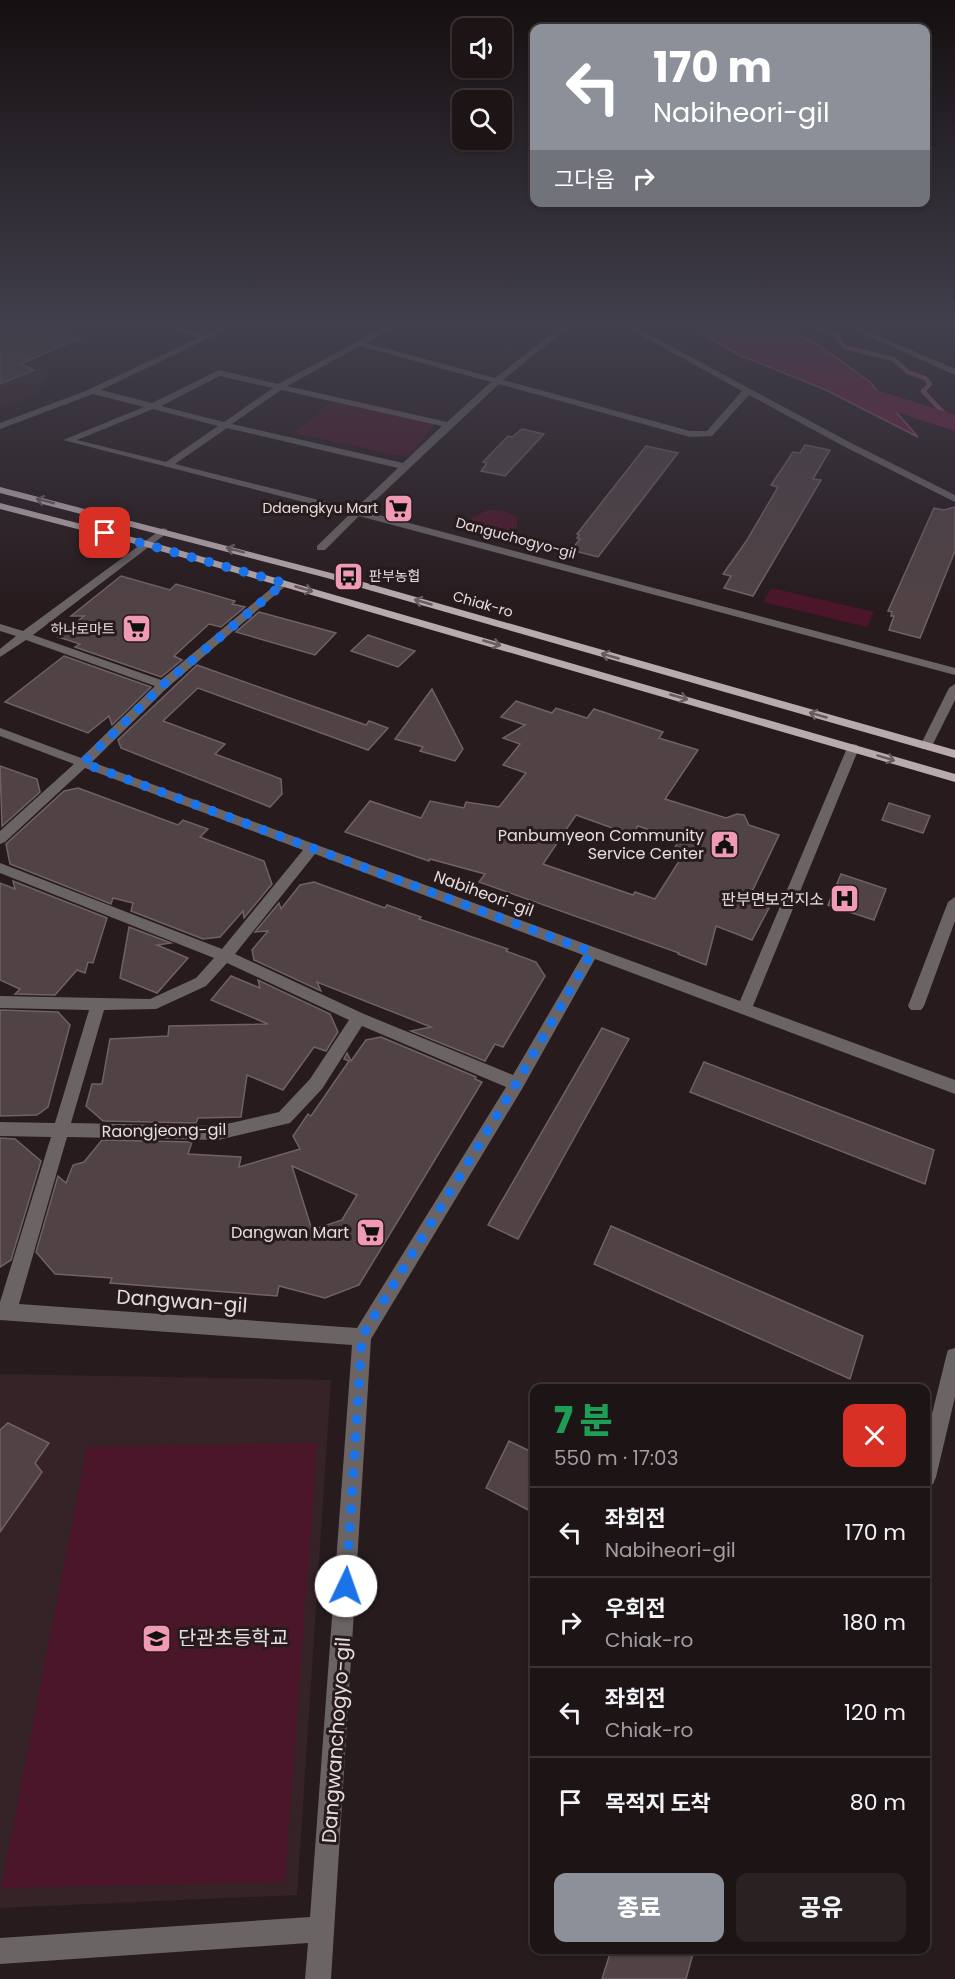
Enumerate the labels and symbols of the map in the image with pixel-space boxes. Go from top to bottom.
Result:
supermarket icon: Ddaengkyu Mart [383,492,415,524]
one-way arrow [36,495,55,507]
place label: Ddaengkyu Mart [262,498,378,518]
pin [79,507,130,558]
street label: Danguchogyo-gil [454,512,578,564]
one-way arrow [226,544,245,556]
bus stop icon: 판부농협 [332,560,364,592]
place label: 판부농협 [369,566,421,586]
one-way arrow [294,584,313,595]
street label: Chiak-ro [451,586,515,622]
one-way arrow [414,596,433,607]
supermarket icon: 하나로마트 [120,613,152,645]
place label: 하나로마트 [51,619,115,639]
one-way arrow [482,638,501,649]
one-way arrow [601,650,620,661]
one-way arrow [669,692,688,703]
one-way arrow [809,709,828,720]
one-way arrow [876,753,895,764]
place label: Panbumyeon Community Service Center [498,824,704,865]
public building icon: Panbumyeon Community Service Center [709,828,741,860]
street label: Nabiheori-gil [431,865,537,922]
hospital icon: 판부면보건지소 [829,883,861,915]
place label: 판부면보건지소 [721,888,824,911]
street label: Raongjeong-gil [102,1118,226,1143]
supermarket icon: Dangwan Mart [354,1216,386,1248]
place label: Dangwan Mart [231,1221,349,1244]
street label: Dangwan-gil [116,1282,248,1320]
position arrow [314,1554,378,1618]
school or university icon: 단관초등학교 [141,1622,173,1654]
place label: 단관초등학교 [178,1624,288,1652]
street label: Dangwanchogyo-gil [315,1636,357,1844]

